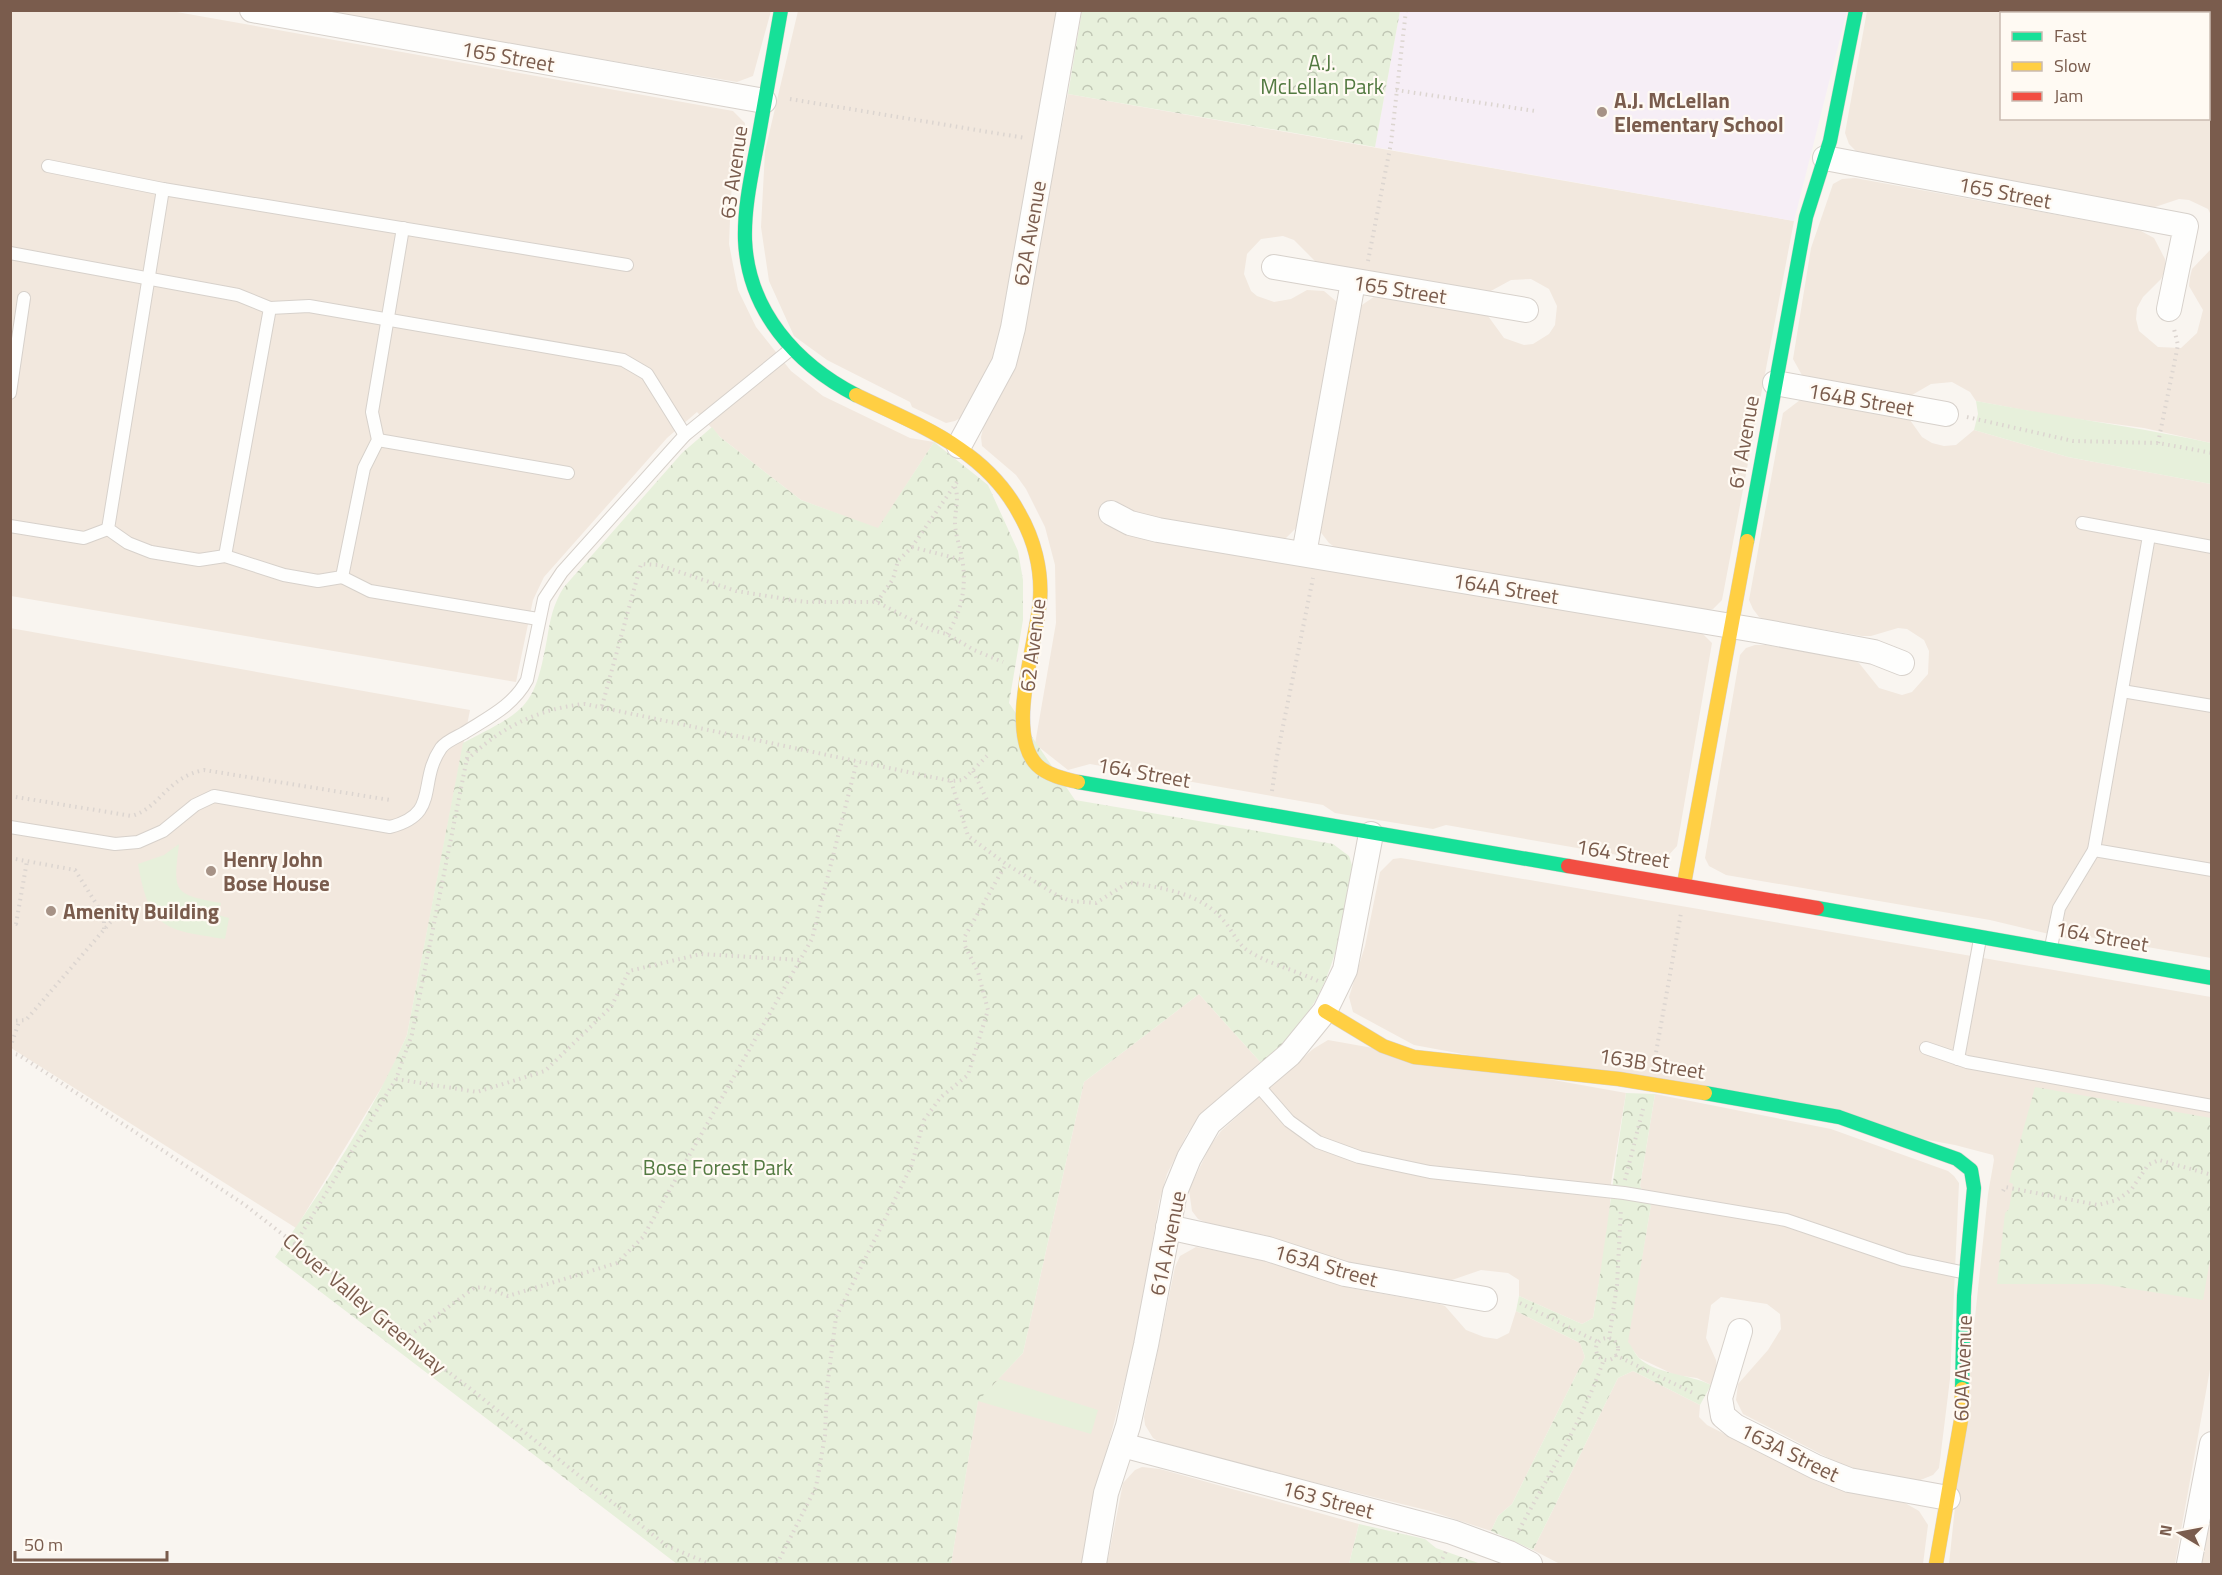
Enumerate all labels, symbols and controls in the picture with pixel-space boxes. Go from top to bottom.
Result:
legend [2000,12,2210,120]
text: Fast [2054,22,2087,49]
street label: 165 Street [459,32,558,80]
park label: A.J. McLellan Park [1260,46,1384,102]
text: Slow [2054,52,2091,79]
text: Jam [2054,82,2083,109]
place label: A.J. McLellan Elementary School [1614,84,1784,140]
marker: A.J. McLellan Elementary School [1595,105,1609,119]
street label: 63 Avenue [711,123,755,221]
street label: 165 Street [1956,167,2055,217]
street label: 62A Avenue [1004,178,1054,288]
street label: 165 Street [1351,266,1450,312]
street label: 164B Street [1806,374,1917,424]
street label: 61 Avenue [1719,393,1767,491]
street label: 164A Street [1451,564,1562,612]
street label: 62 Avenue [1010,596,1054,694]
street label: 164 Street [1095,748,1194,796]
street label: 164 Street [1574,830,1673,876]
place label: Henry John Bose House [223,843,330,899]
marker: Henry John Bose House [204,864,218,878]
place label: Amenity Building [63,895,219,927]
marker: Amenity Building [44,904,58,918]
street label: 164 Street [2053,912,2152,960]
street label: 163B Street [1597,1039,1708,1087]
park label: Bose Forest Park [643,1151,793,1183]
street label: 61A Avenue [1140,1188,1194,1298]
street label: Clover Valley Greenway [276,1225,454,1381]
street label: 163A Street [1270,1235,1382,1295]
street label: 60A Avenue [1944,1314,1980,1422]
street label: 163A Street [1735,1414,1845,1490]
street label: 163 Street [1278,1471,1378,1527]
north arrow [2150,1503,2210,1563]
text: N [2152,1523,2178,1538]
scale bar [15,1524,166,1562]
text: 50 m [24,1531,63,1558]

